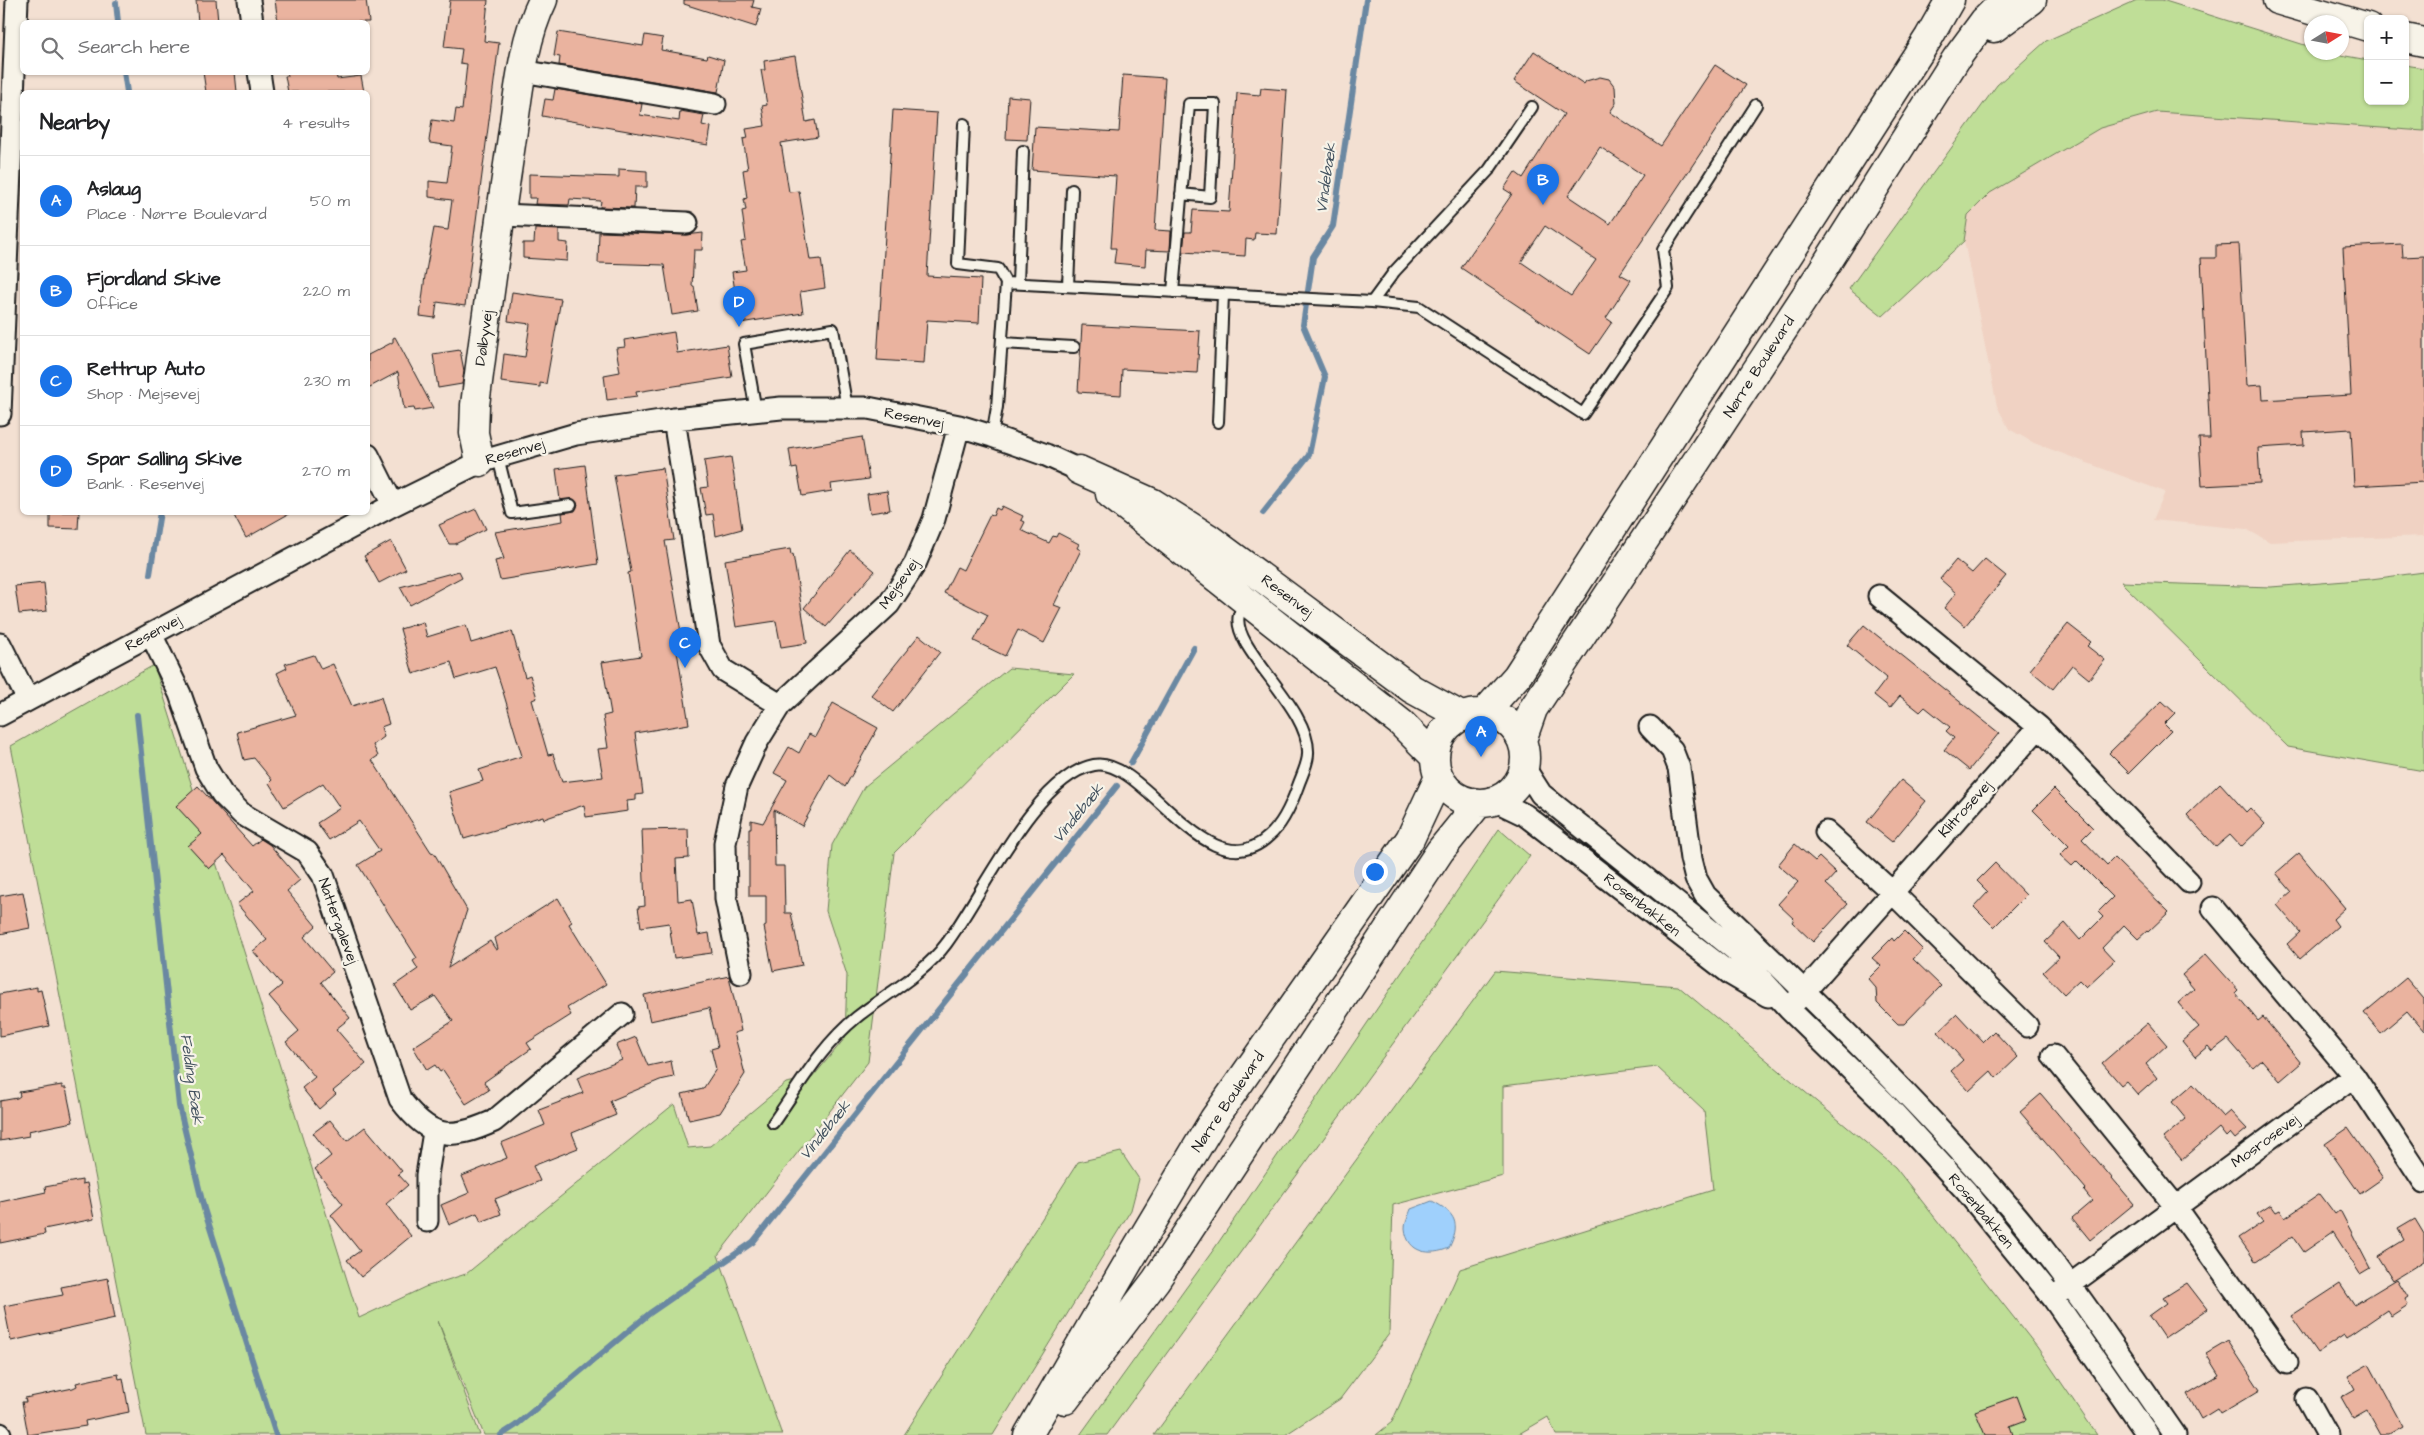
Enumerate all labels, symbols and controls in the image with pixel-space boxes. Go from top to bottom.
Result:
north arrow [2304,15,2349,60]
map controls [2364,15,2409,105]
button: + [2364,15,2409,60]
search box [20,20,370,75]
icon: search [38,34,66,62]
text: Search here [78,34,190,61]
button: − [2364,60,2409,105]
text: Nearby [40,108,110,137]
text: 4 results [282,112,350,134]
water label: Vindebæk [1310,140,1342,215]
pin: B [1527,164,1559,205]
text: Aslaug [87,176,141,203]
text: A [51,190,61,212]
text: 50 m [310,190,350,212]
text: Place · Nørre Boulevard [87,203,267,225]
text: Fjordland Skive [87,266,221,293]
text: B [50,280,62,302]
text: 220 m [303,280,350,302]
pin: D [723,286,755,327]
text: Office [87,293,138,315]
street label: Dølbyvej [470,309,499,367]
street label: Nørre Boulevard [1718,312,1800,422]
text: Rettrup Auto [87,356,205,383]
text: C [50,370,62,392]
text: 230 m [304,370,350,392]
text: Shop · Mejsevej [87,383,199,405]
street label: Resenvej [882,402,946,434]
street label: Resenvej [483,433,547,470]
text: Spar Salling Skive [87,446,242,473]
text: D [51,460,61,482]
text: 270 m [302,460,350,482]
text: Bank · Resenvej [87,473,204,495]
street label: Mejsevej [874,554,924,614]
street label: Resenvej [1257,569,1318,623]
street label: Resenvej [121,609,185,656]
pin: C [669,627,701,668]
pin: A [1465,716,1497,757]
street label: Klitrosevej [1934,775,1997,842]
water label: Vindebæk [1047,778,1110,847]
your location [1362,859,1388,885]
street label: Rosenbakken [1599,868,1685,942]
street label: Nattergalevej [312,875,363,968]
water label: Felding Bæk [174,1032,209,1127]
street label: Nørre Boulevard [1187,1047,1270,1156]
water label: Vindebæk [794,1095,857,1164]
street label: Mosrosevej [2227,1109,2304,1173]
street label: Rosenbakken [1943,1169,2019,1254]

